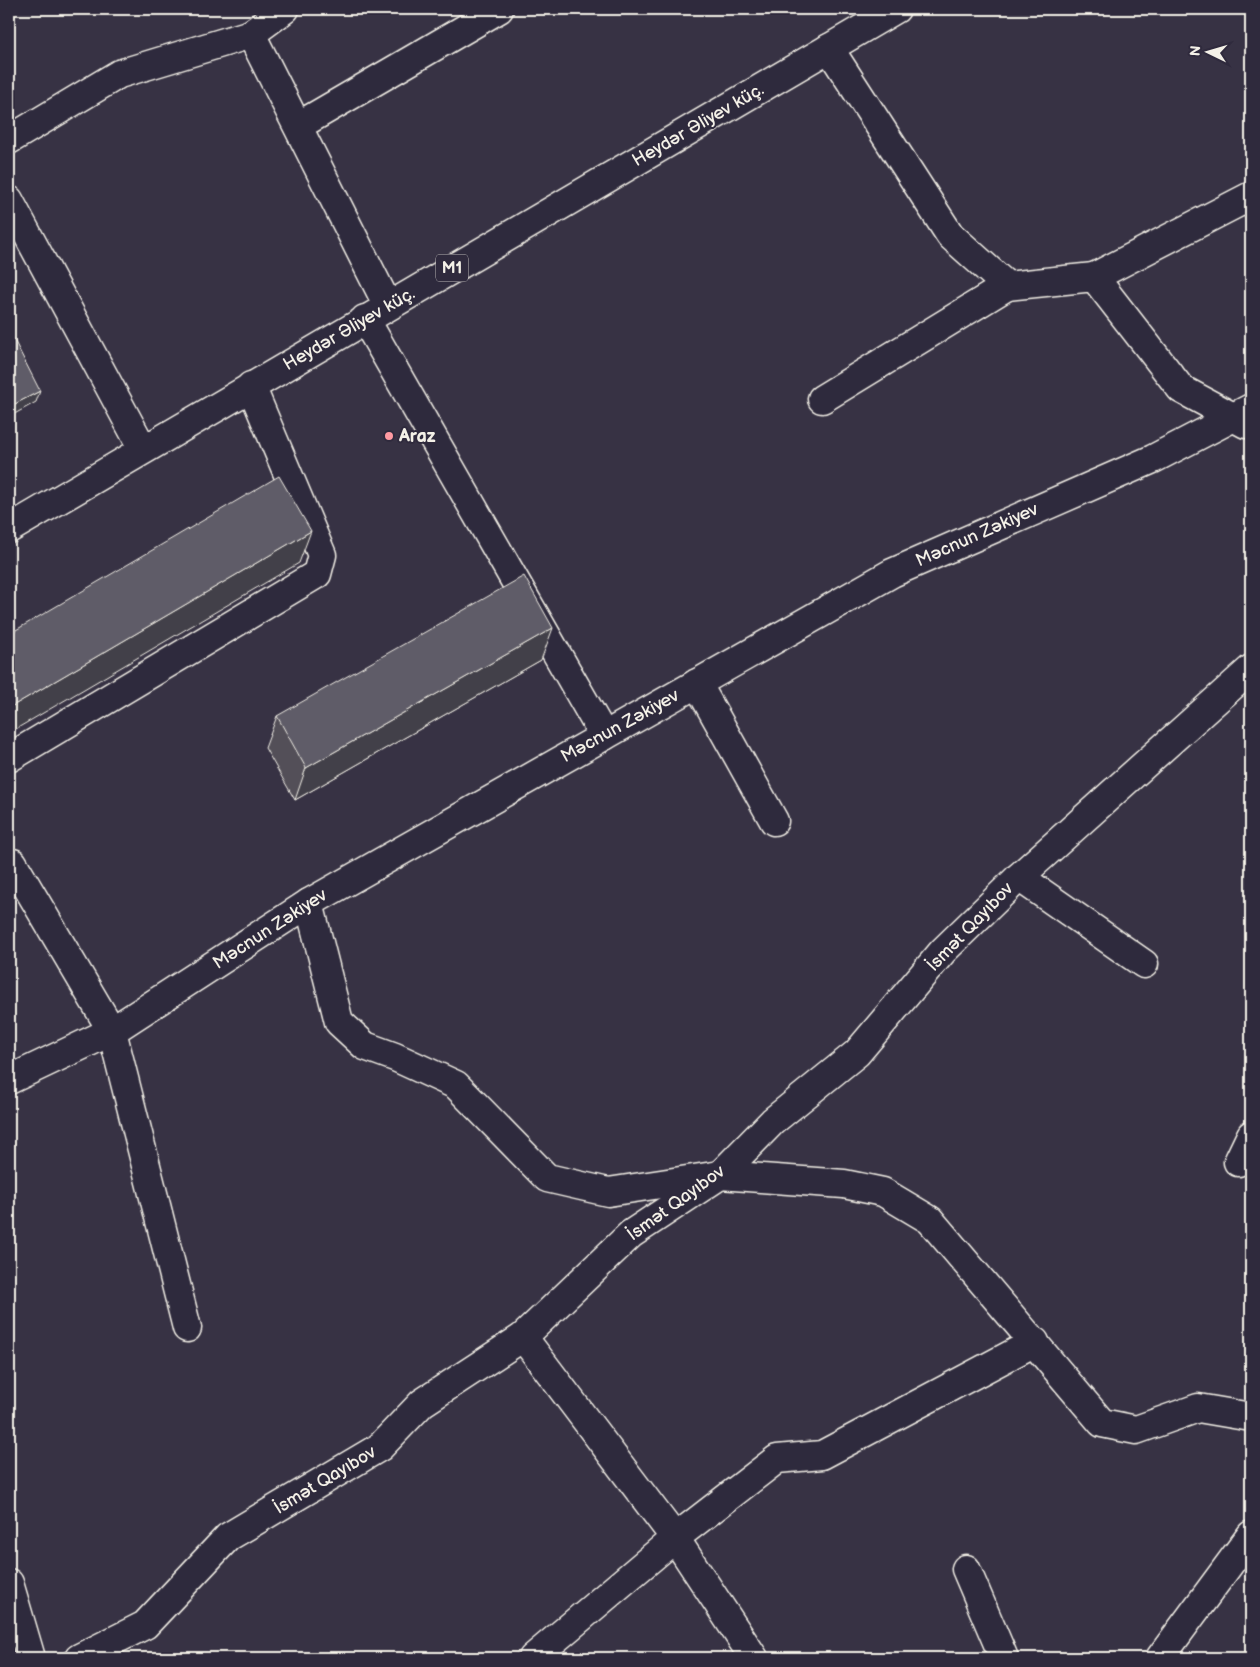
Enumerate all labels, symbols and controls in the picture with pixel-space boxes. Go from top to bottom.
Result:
north arrow [1182,28,1232,78]
text: N [1187,45,1204,57]
street label: Heydər Əliyev küç. [629,79,767,171]
road number: M1 [436,254,468,282]
street label: Heydər Əliyev küç. [280,283,418,375]
place label: Araz [398,426,436,447]
marker: Araz [383,430,395,442]
street label: Məcnun Zəkiyev [912,498,1042,571]
street label: Məcnun Zəkiyev [557,685,683,767]
street label: İsmət Qayıbov [922,877,1018,976]
street label: Məcnun Zəkiyev [209,884,331,974]
street label: İsmət Qayıbov [623,1160,729,1245]
street label: İsmət Qayıbov [270,1440,380,1519]

